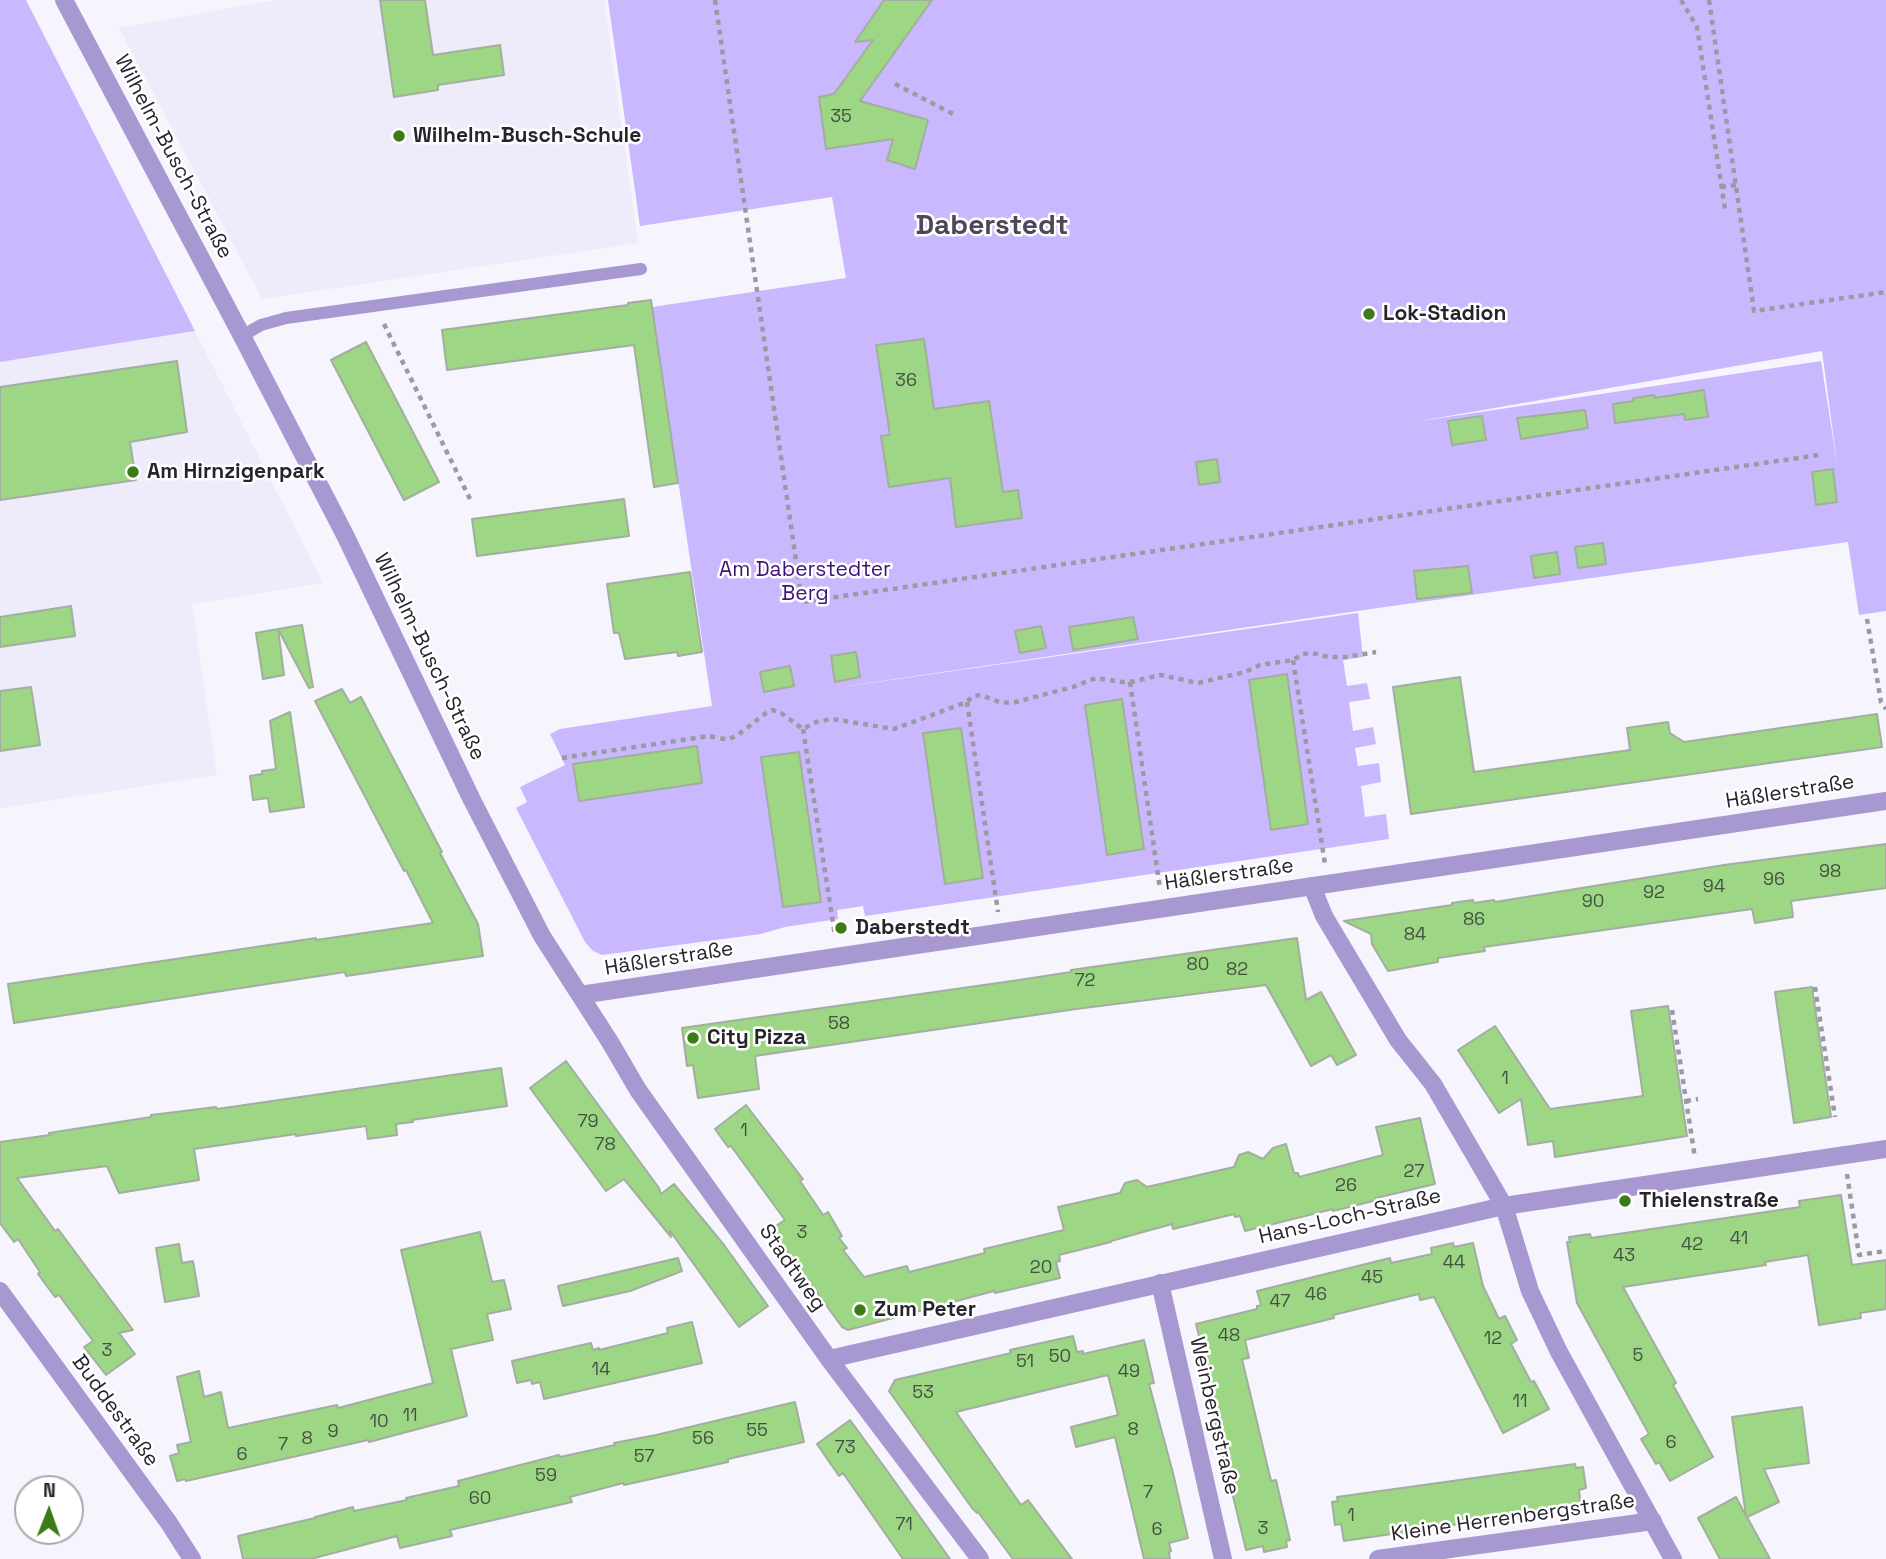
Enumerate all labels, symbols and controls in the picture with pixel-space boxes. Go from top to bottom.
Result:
street label: Wilhelm-Busch-Straße [109,51,237,263]
house number: 35 [830,106,852,128]
place label: Wilhelm-Busch-Schule [413,123,641,149]
marker: Wilhelm-Busch-Schule [391,128,407,144]
district label: Daberstedt [915,209,1069,243]
place label: Lok-Stadion [1383,301,1506,327]
marker: Lok-Stadion [1361,306,1377,322]
house number: 36 [895,370,917,392]
place label: Am Hirnzigenpark [147,459,325,485]
marker: Am Hirnzigenpark [125,464,141,480]
street label: Wilhelm-Busch-Straße [368,549,490,765]
park label: Am Daberstedter Berg [719,557,891,607]
street label: Häßlerstraße [1724,769,1856,815]
street label: Häßlerstraße [1163,853,1295,897]
house number: 98 [1819,861,1841,883]
house number: 96 [1763,869,1785,891]
house number: 94 [1703,876,1725,898]
house number: 92 [1643,882,1665,904]
house number: 90 [1582,891,1604,913]
house number: 86 [1463,909,1485,931]
place label: Daberstedt [855,915,970,941]
marker: Daberstedt [833,920,849,936]
house number: 84 [1404,924,1426,946]
street label: Häßlerstraße [603,936,735,982]
house number: 80 [1187,954,1209,976]
house number: 82 [1226,959,1248,981]
house number: 72 [1075,970,1095,992]
house number: 58 [828,1013,850,1035]
place label: City Pizza [707,1025,806,1051]
marker: City Pizza [685,1030,701,1046]
house number: 1 [1501,1068,1509,1090]
house number: 79 [577,1111,599,1133]
house number: 1 [740,1120,748,1142]
house number: 78 [594,1134,616,1156]
house number: 27 [1404,1161,1424,1183]
house number: 26 [1335,1175,1357,1197]
street label: Hans-Loch-Straße [1256,1184,1444,1250]
place label: Thielenstraße [1639,1188,1779,1214]
marker: Thielenstraße [1617,1193,1633,1209]
street label: Stadtweg [753,1220,831,1316]
house number: 3 [797,1222,807,1244]
house number: 41 [1730,1228,1748,1250]
house number: 42 [1681,1234,1703,1256]
house number: 43 [1613,1245,1635,1267]
house number: 44 [1443,1252,1465,1274]
house number: 20 [1030,1257,1052,1279]
house number: 45 [1361,1267,1383,1289]
house number: 46 [1305,1284,1327,1306]
house number: 47 [1270,1291,1290,1313]
place label: Zum Peter [874,1297,976,1323]
marker: Zum Peter [852,1302,868,1318]
house number: 48 [1218,1325,1240,1347]
house number: 12 [1484,1328,1502,1350]
street label: Weinbergstraße [1184,1335,1244,1497]
house number: 3 [102,1340,112,1362]
house number: 5 [1633,1345,1643,1367]
house number: 50 [1049,1346,1071,1368]
street label: Buddestraße [66,1350,164,1472]
house number: 51 [1016,1351,1034,1373]
house number: 14 [592,1359,610,1381]
house number: 49 [1118,1361,1140,1383]
house number: 53 [912,1382,934,1404]
house number: 11 [1512,1391,1528,1413]
house number: 11 [402,1405,418,1427]
house number: 10 [369,1411,389,1433]
house number: 8 [1127,1419,1139,1441]
house number: 55 [746,1420,768,1442]
house number: 9 [327,1421,339,1443]
house number: 8 [301,1428,313,1450]
house number: 56 [692,1428,714,1450]
house number: 6 [1665,1432,1677,1454]
house number: 7 [278,1434,288,1456]
house number: 73 [834,1437,856,1459]
house number: 6 [236,1444,248,1466]
house number: 57 [634,1446,654,1468]
house number: 59 [535,1465,557,1487]
north arrow [14,1475,84,1545]
text: N [43,1478,56,1503]
house number: 7 [1143,1482,1153,1504]
house number: 60 [469,1488,491,1510]
street label: Kleine Herrenbergstraße [1389,1488,1637,1548]
house number: 1 [1347,1505,1355,1527]
house number: 71 [895,1514,913,1536]
house number: 3 [1258,1518,1268,1540]
house number: 6 [1151,1519,1163,1541]

